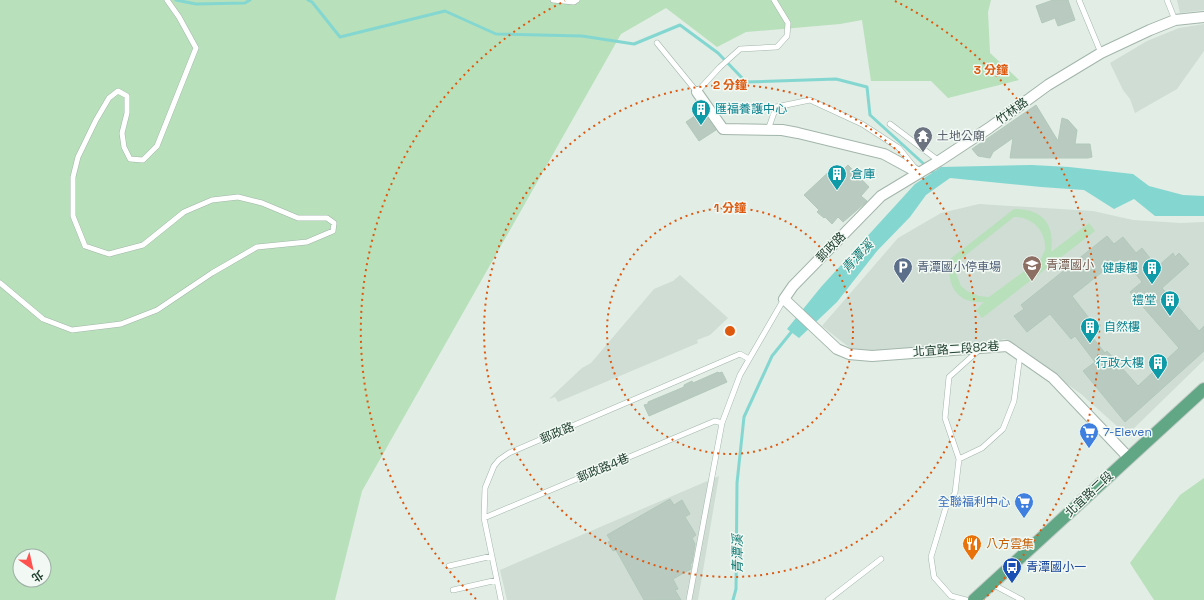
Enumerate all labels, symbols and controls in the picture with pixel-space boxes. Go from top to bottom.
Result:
text: 3 分鐘 [974,62,1008,78]
text: 2 分鐘 [713,77,747,93]
street label: 竹林路 [993,94,1031,128]
building icon: 匯福養護中心 [690,98,712,126]
place label: 匯福養護中心 [715,101,787,117]
temple icon: 土地公廟 [912,125,934,153]
place label: 土地公廟 [937,128,985,144]
building icon: 倉庫 [826,163,848,191]
place label: 倉庫 [851,166,875,182]
text: 1 分鐘 [714,200,746,216]
street label: 郵政路 [813,228,849,266]
water label: 青潭溪 [838,235,878,276]
school or university icon: 青潭國小 [1021,254,1043,282]
parking icon: 青潭國小停車場 [892,256,914,284]
place label: 青潭國小 [1046,257,1094,273]
building icon: 健康樓 [1141,257,1163,285]
place label: 青潭國小停車場 [917,259,1001,275]
place label: 健康樓 [1102,260,1138,276]
building icon: 禮堂 [1159,289,1181,317]
place label: 禮堂 [1132,292,1156,308]
building icon: 自然樓 [1079,316,1101,344]
place label: 自然樓 [1104,319,1140,335]
centre of rings [723,324,737,338]
street label: 北宜路二段82巷 [912,338,1000,360]
building icon: 行政大樓 [1147,352,1169,380]
place label: 行政大樓 [1096,355,1144,371]
street label: 郵政路 [537,419,577,447]
supermarket icon: 7-Eleven [1078,421,1100,449]
place label: 7-Eleven [1103,424,1152,440]
street label: 郵政路4巷 [574,450,632,486]
street label: 北宜路二段 [1062,468,1116,520]
supermarket icon: 全聯福利中心 [1013,491,1035,519]
place label: 全聯福利中心 [938,494,1010,510]
water label: 青潭溪 [729,533,746,574]
restaurant icon: 八方雲集 [961,533,983,561]
place label: 八方雲集 [986,536,1034,552]
north arrow [12,548,52,588]
bus stop icon: 青潭國小一 [1001,556,1023,584]
place label: 青潭國小一 [1026,559,1086,575]
text: 北 [29,567,46,585]

